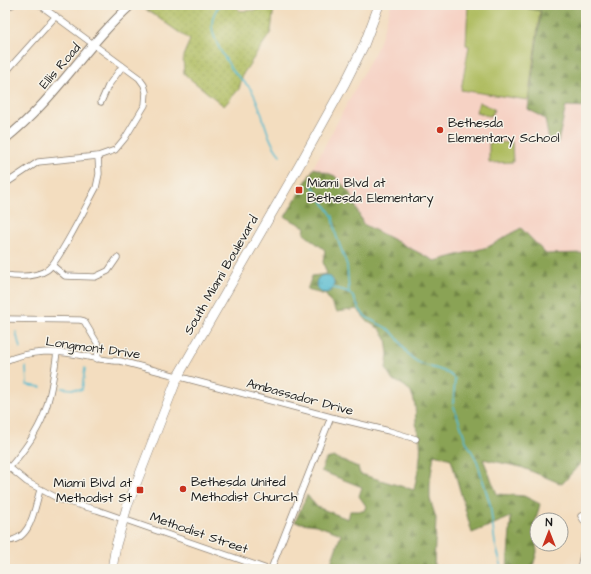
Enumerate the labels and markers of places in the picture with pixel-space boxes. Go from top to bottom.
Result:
place label: Bethesda Elementary School [448,114,560,148]
marker: Bethesda Elementary School [435,125,445,135]
place label: Miami Blvd at Bethesda Elementary [307,174,434,208]
marker: Miami Blvd at Bethesda Elementary [294,185,304,195]
place label: Bethesda United Methodist Church [191,473,298,506]
place label: Miami Blvd at Methodist St [54,474,133,507]
marker: Bethesda United Methodist Church [178,484,188,494]
marker: Miami Blvd at Methodist St [135,485,145,495]

